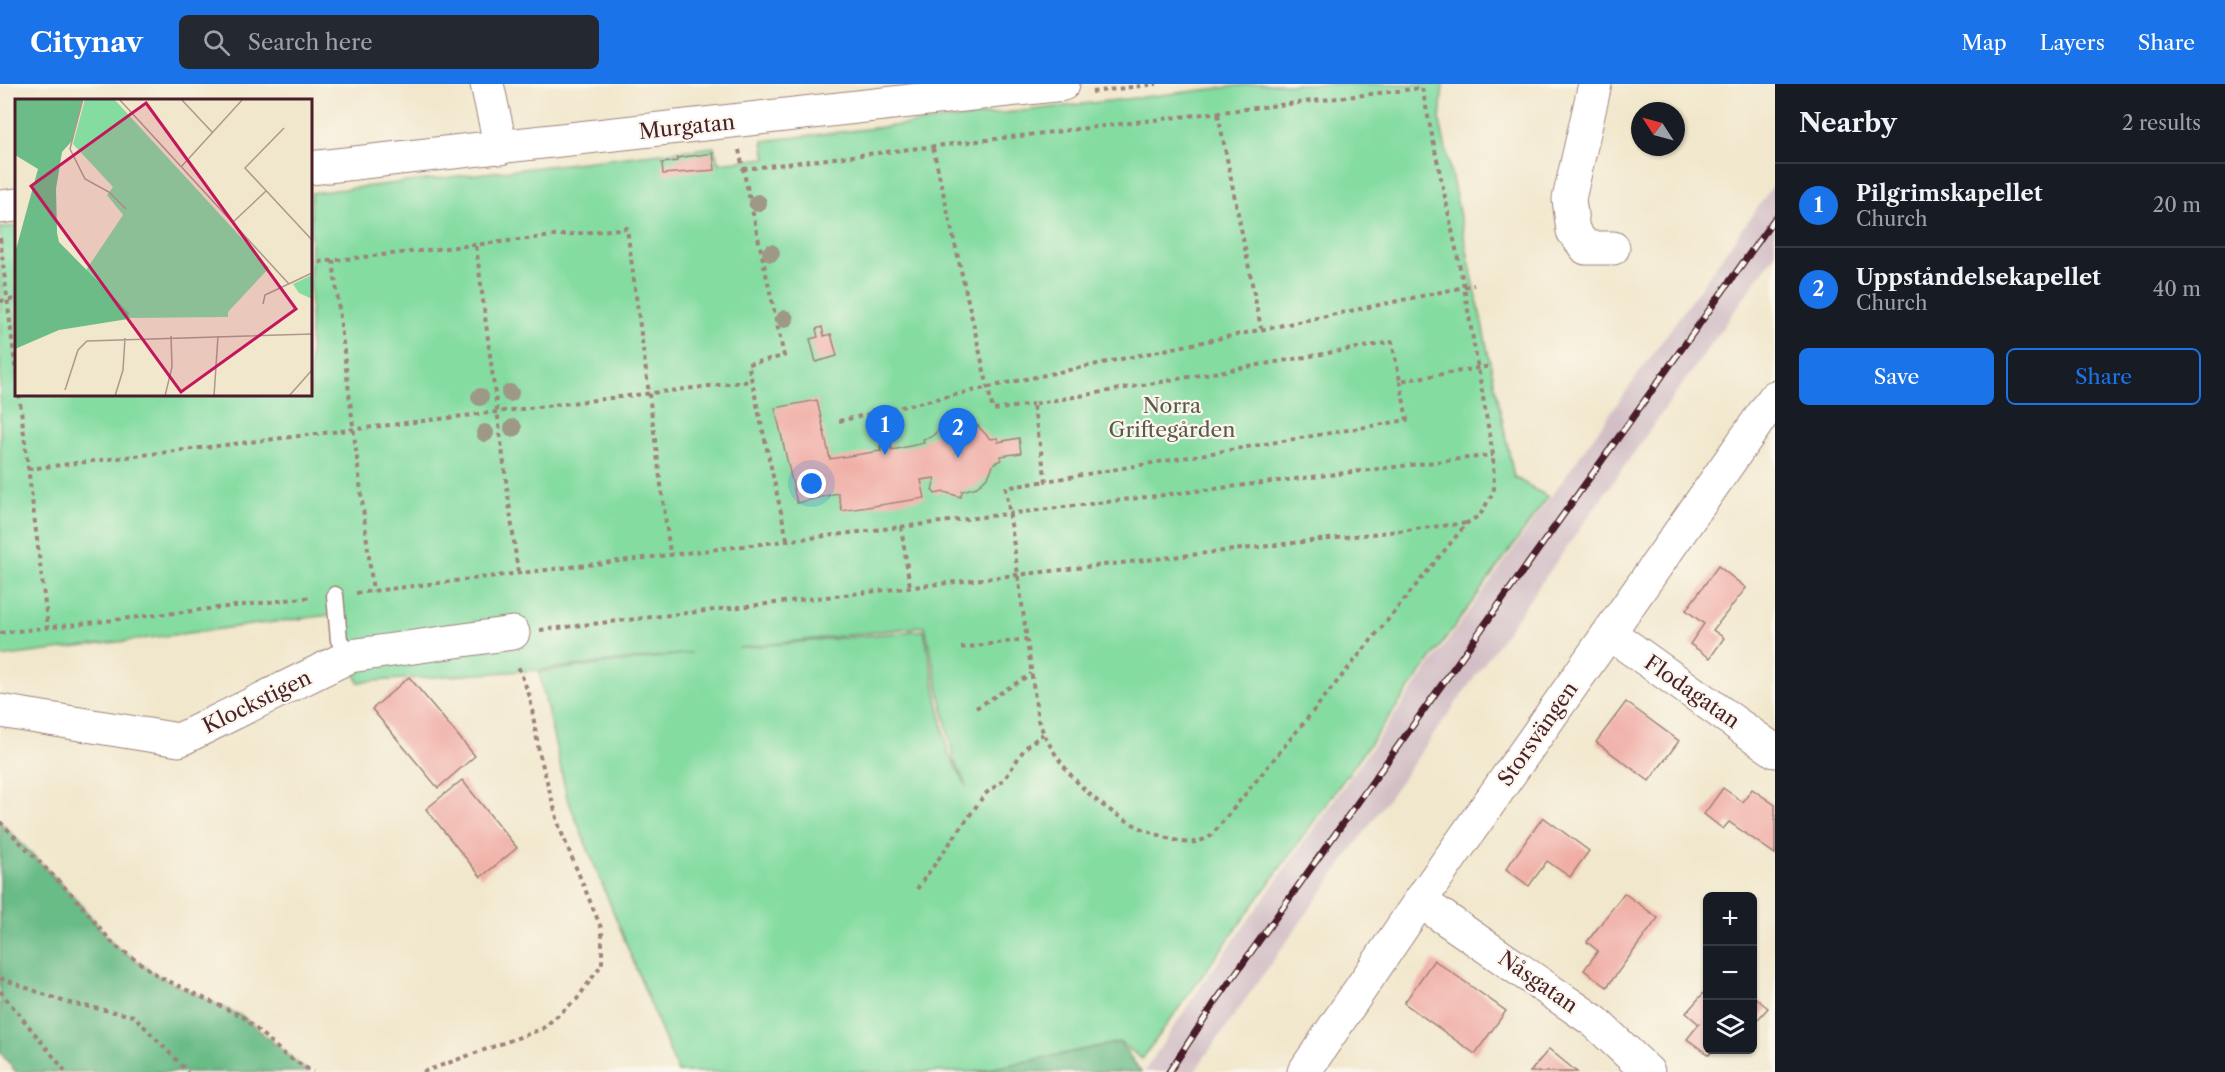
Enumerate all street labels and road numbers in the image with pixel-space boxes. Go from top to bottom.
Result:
street label: Murgatan [638,109,736,144]
street label: Flodagatan [1640,650,1745,733]
street label: Klockstigen [199,665,315,739]
street label: Storsvängen [1492,677,1583,791]
street label: Nåsgatan [1494,945,1583,1018]

